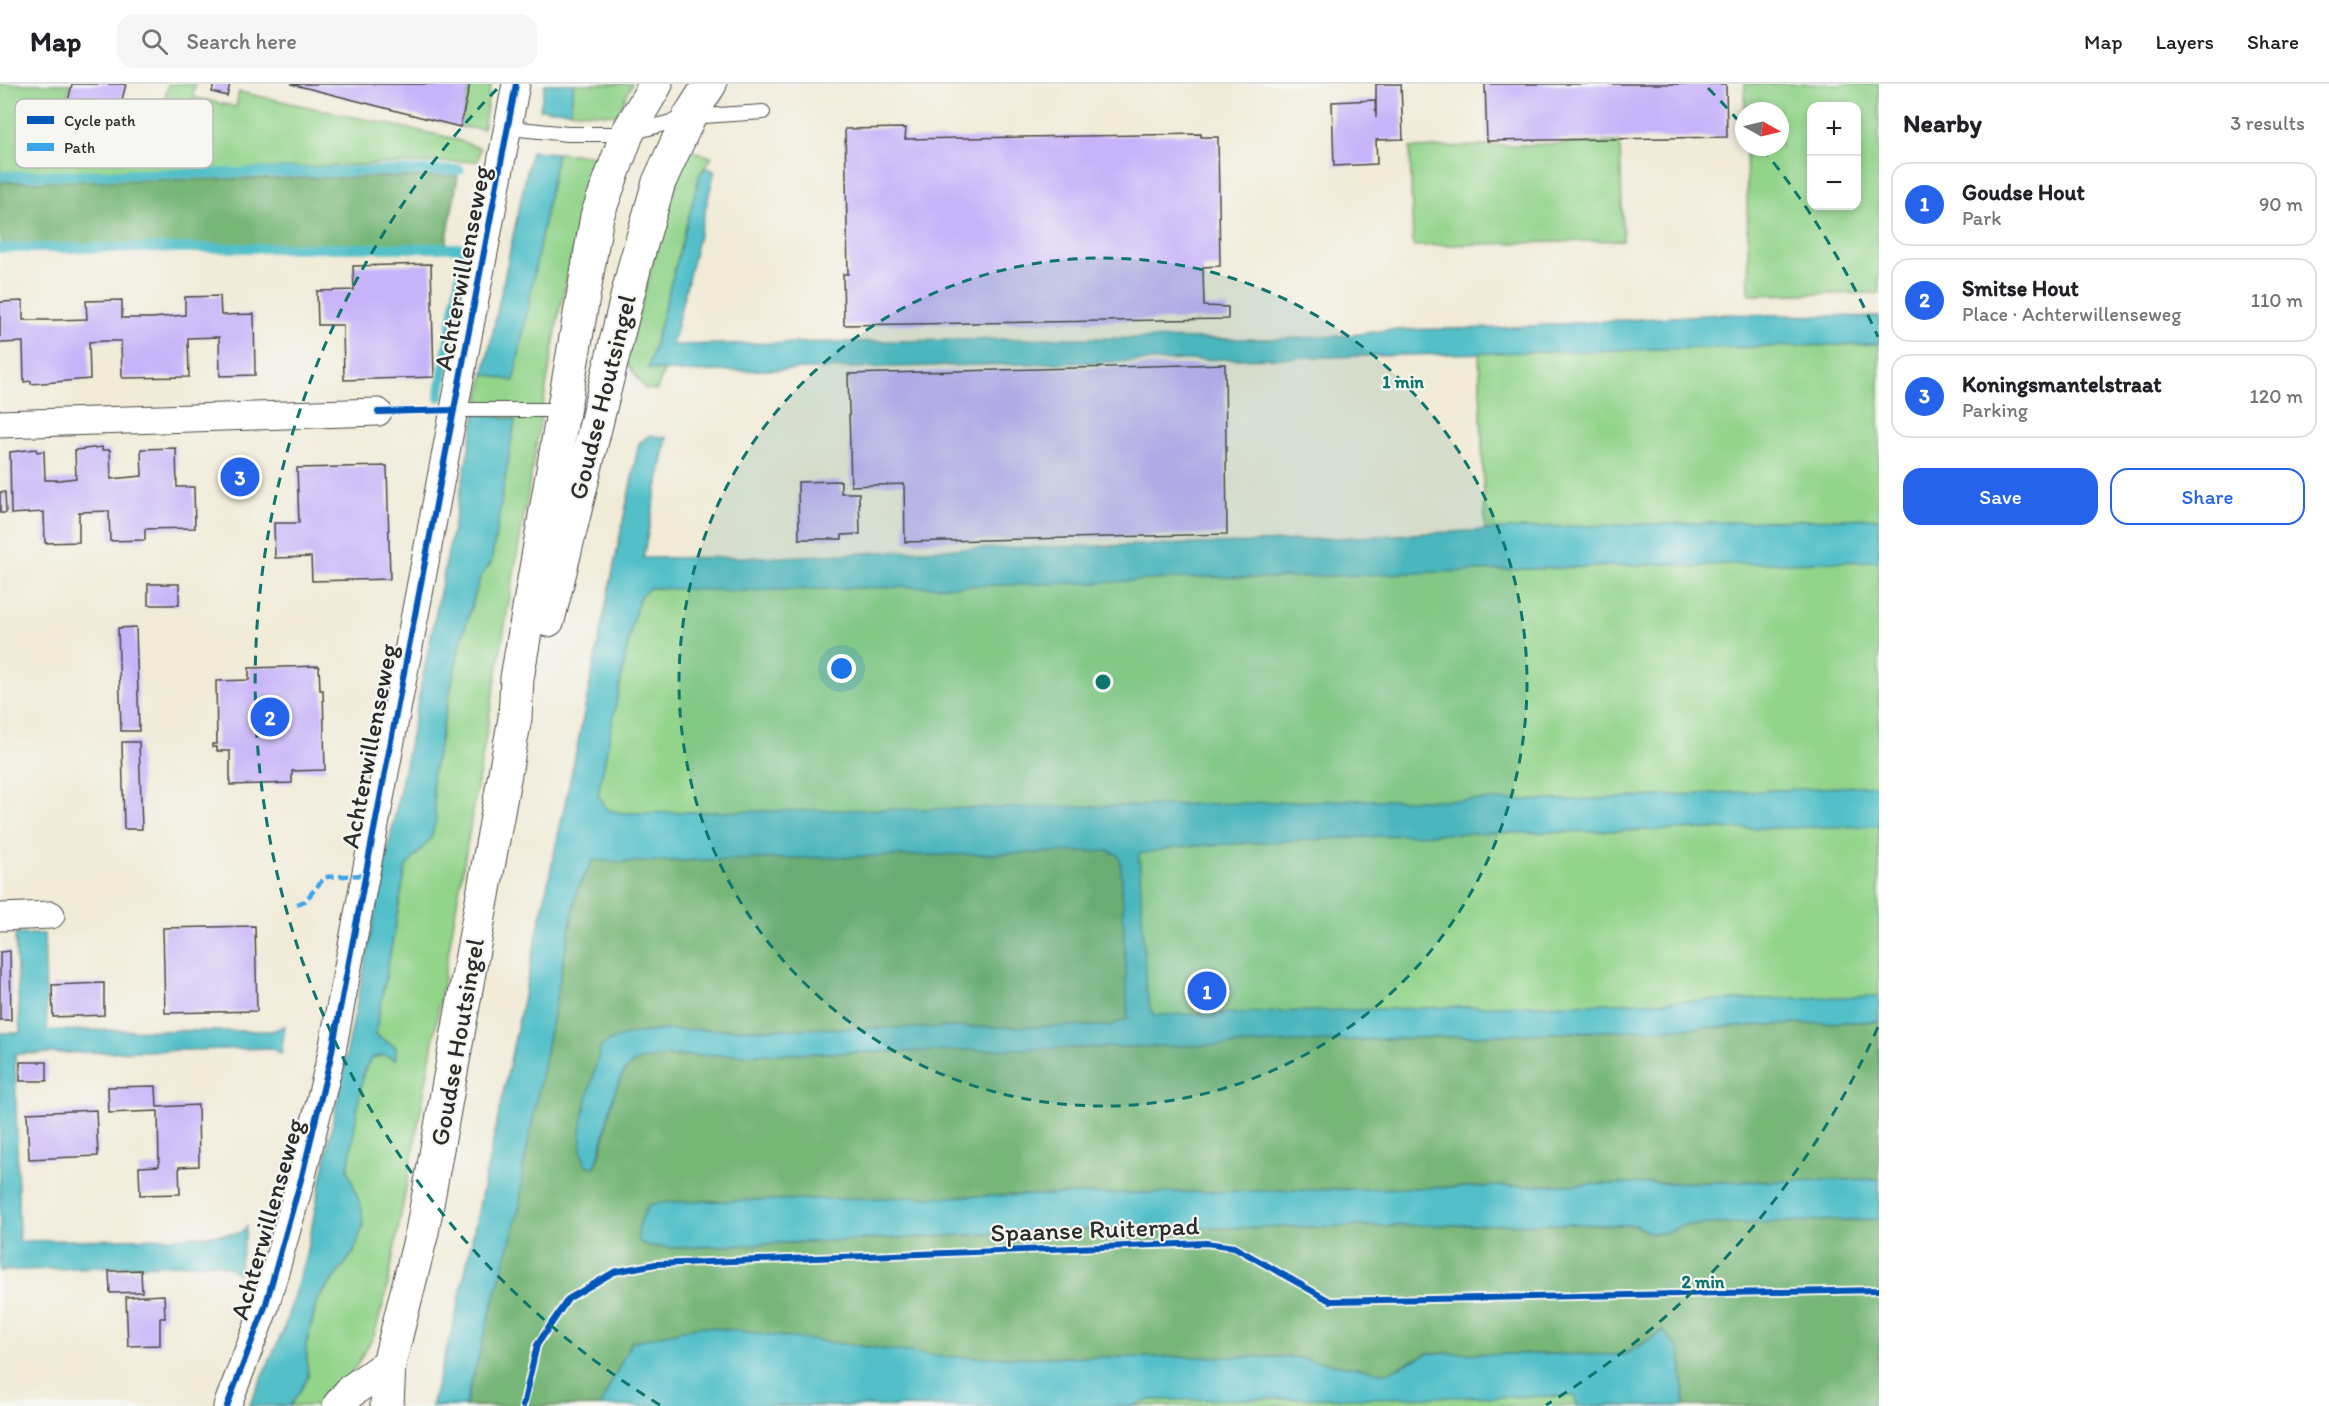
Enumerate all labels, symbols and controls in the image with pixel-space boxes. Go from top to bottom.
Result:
search box [117,14,537,68]
text: Map [30,24,81,58]
icon: search [138,25,171,58]
text: Search here [186,28,297,55]
text: Map [2084,29,2123,54]
text: Layers [2156,29,2214,54]
text: Share [2247,29,2299,54]
legend [15,99,213,168]
north arrow [1735,102,1789,156]
map controls [1807,102,1861,210]
button: + [1807,102,1861,156]
text: Nearby [1903,107,1982,139]
text: Cycle path [64,111,136,130]
text: 3 results [2230,111,2305,135]
text: Path [64,138,95,157]
button: − [1807,156,1861,210]
street label: Achterwillenseweg [427,162,498,373]
text: Goudse Hout [1962,179,2085,206]
text: 1 [1920,192,1929,216]
text: 90 m [2259,192,2303,216]
text: Park [1962,206,2001,230]
text: Smitse Hout [1962,275,2079,302]
text: 2 [1919,288,1930,312]
text: 110 m [2251,288,2303,312]
street label: Goudse Houtsingel [561,291,643,503]
text: Place · Achterwillenseweg [1962,302,2181,326]
text: 1 min [1382,371,1424,393]
text: Koningsmantelstraat [1962,371,2162,398]
text: 3 [1919,384,1930,408]
text: 120 m [2250,384,2303,408]
text: Parking [1962,398,2028,422]
pin: 3 [220,454,260,500]
button: Save [1903,468,2098,525]
button: Share [2110,468,2305,525]
street label: Achterwillenseweg [334,640,405,851]
your location [827,654,856,683]
centre of rings [1093,672,1113,692]
pin: 2 [250,694,290,740]
street label: Goudse Houtsingel [423,936,491,1148]
pin: 1 [1188,968,1226,1014]
street label: Achterwillenseweg [223,1114,311,1323]
street label: Spaanse Ruiterpad [990,1209,1201,1249]
text: 2 min [1682,1271,1725,1293]

